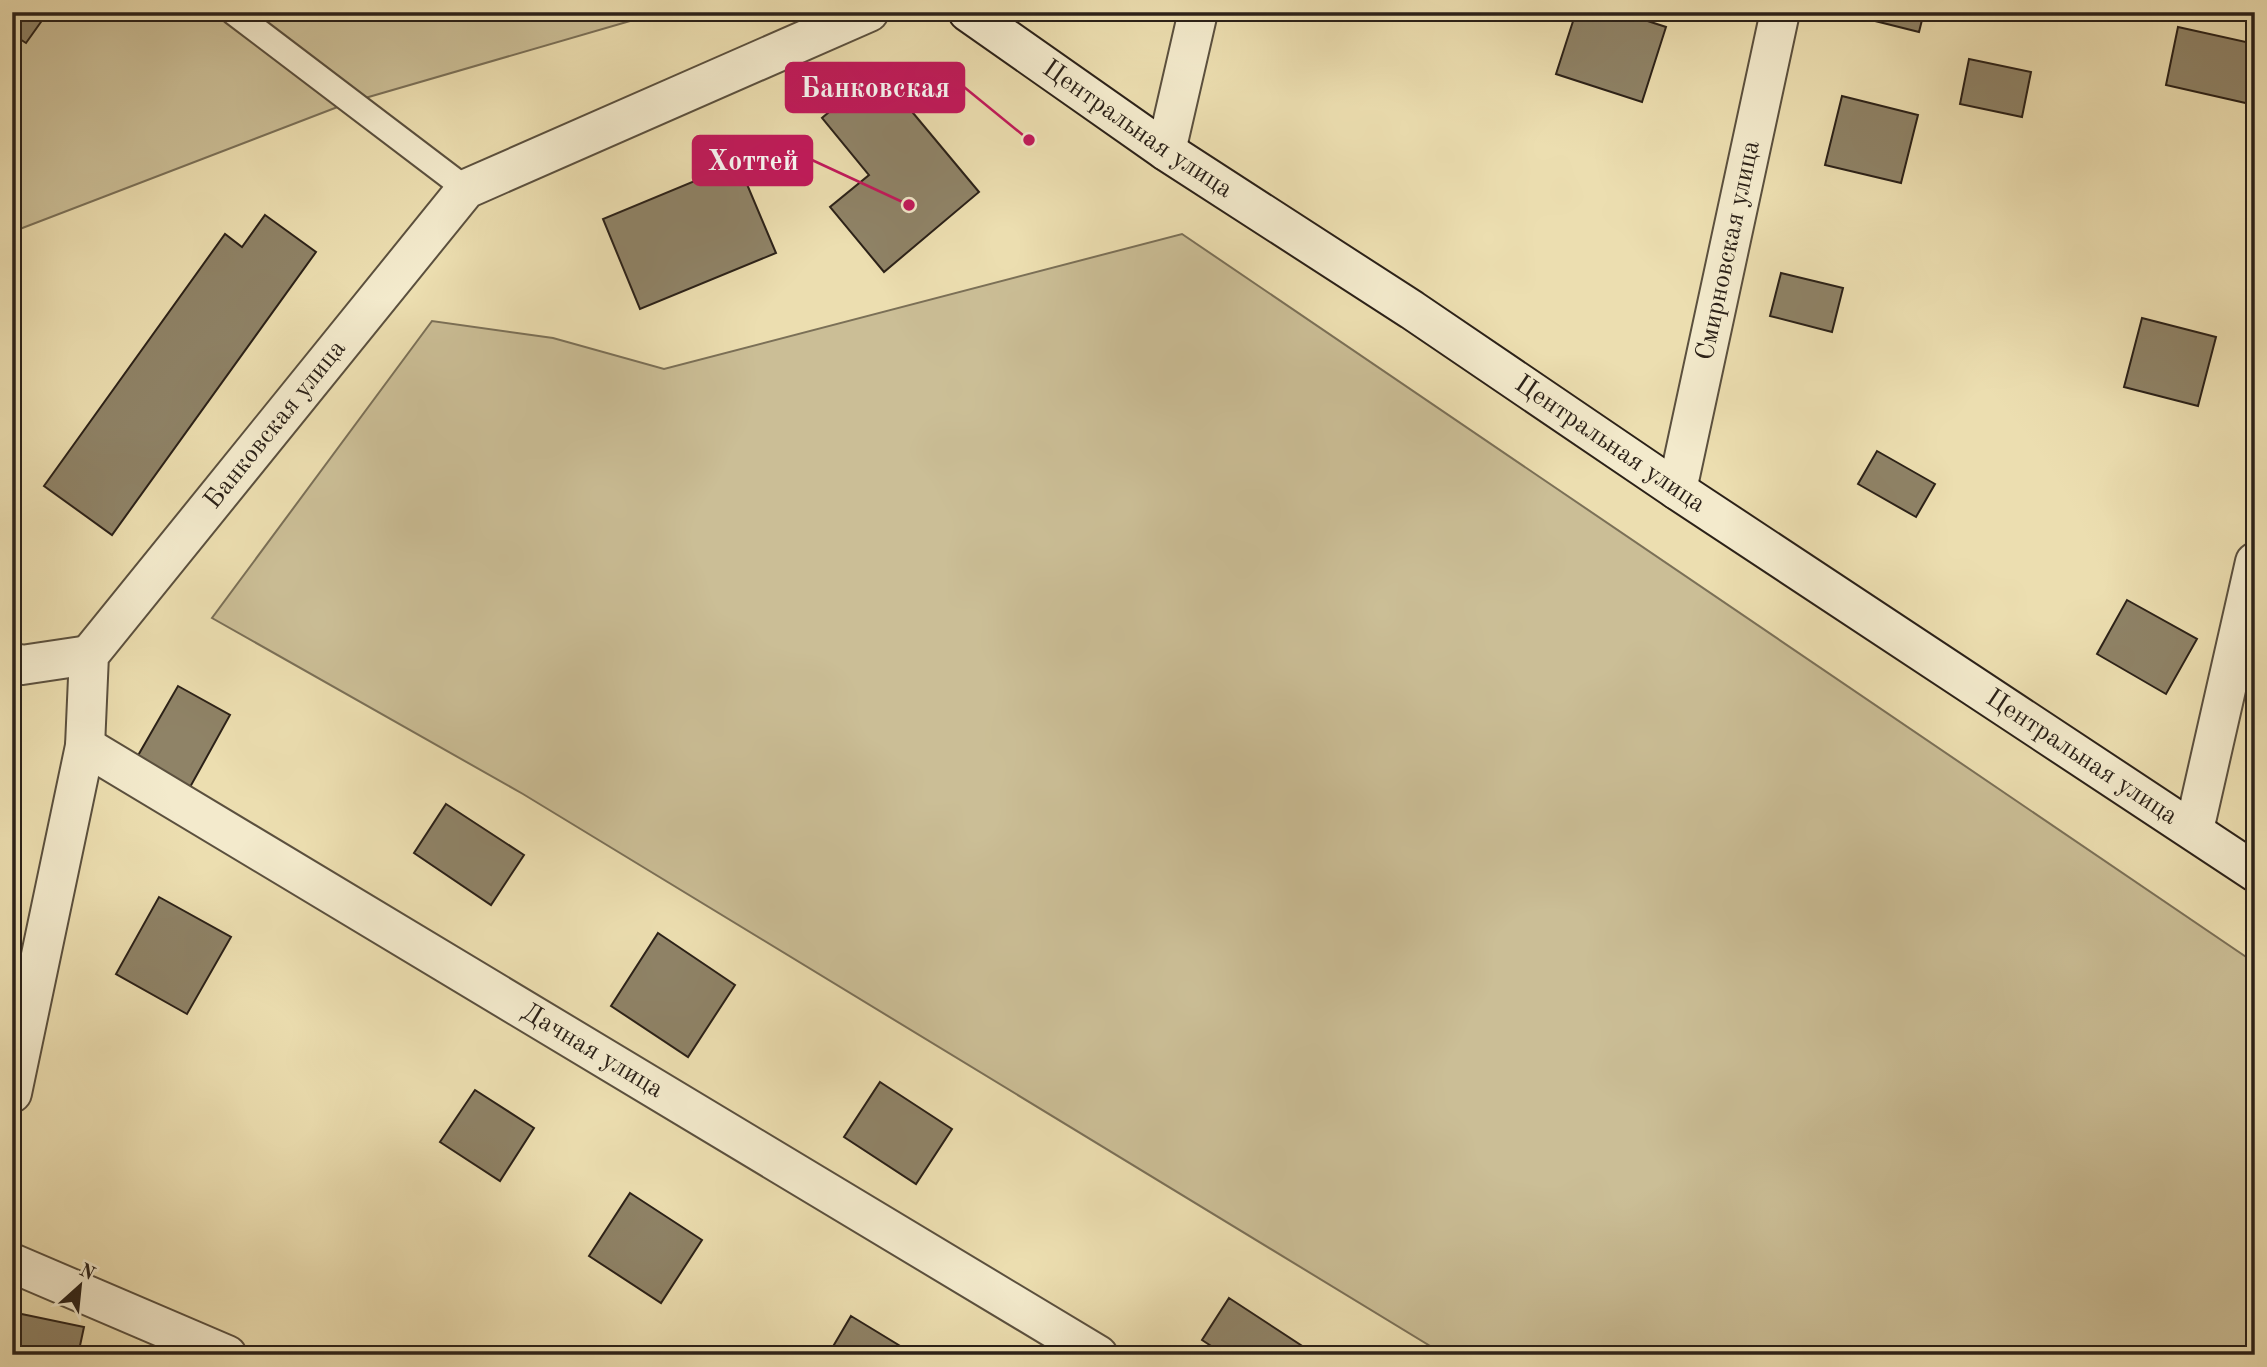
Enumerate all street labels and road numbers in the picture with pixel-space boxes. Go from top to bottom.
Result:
street label: Центральная улица [1037,55,1237,203]
street label: Смирновская улица [1692,138,1765,363]
street label: Банковская улица [200,335,351,514]
street label: Центральная улица [1510,371,1710,518]
street label: Центральная улица [1981,685,2182,830]
street label: Дачная улица [517,999,668,1103]

